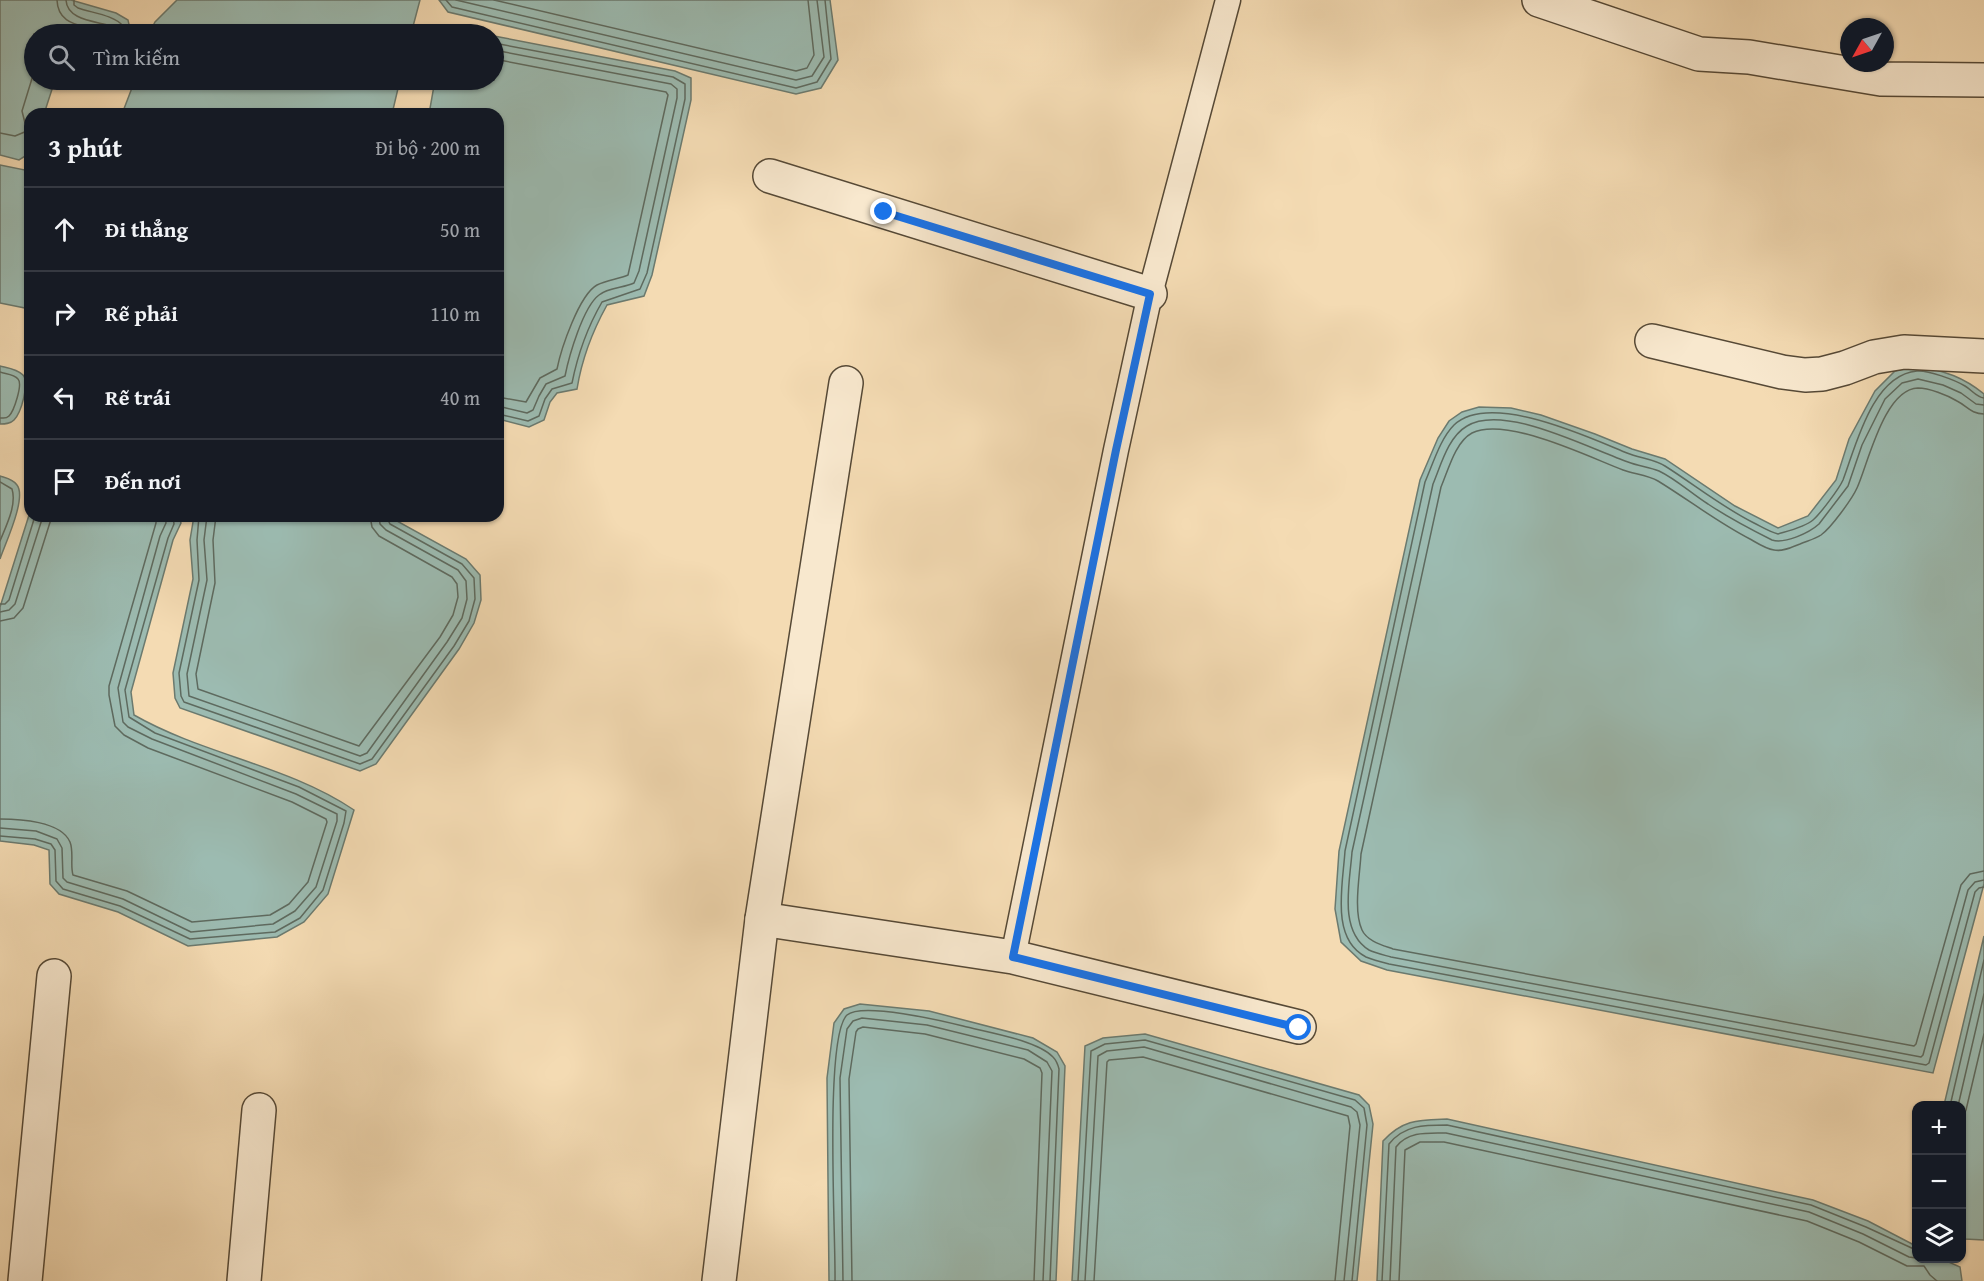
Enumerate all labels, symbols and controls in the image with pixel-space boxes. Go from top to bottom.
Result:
north arrow [1840,18,1894,72]
search box [24,24,504,90]
icon: search [45,41,78,74]
text: Tìm kiếm [93,41,180,73]
text: 3 phút [48,128,122,167]
text: Đi bộ · 200 m [376,133,480,162]
route end [870,198,896,224]
icon: ahead [48,213,81,246]
text: Đi thẳng [105,213,188,245]
text: 50 m [440,215,480,244]
icon: right [48,297,81,330]
text: Rẽ phải [105,297,178,329]
text: 110 m [430,299,480,328]
icon: left [48,381,81,414]
text: Rẽ trái [105,381,171,413]
text: 40 m [440,383,480,412]
icon: arrive [48,465,81,498]
text: Đến nơi [105,465,181,497]
route start [1285,1014,1311,1040]
map controls [1912,1101,1966,1263]
button: + [1912,1101,1966,1155]
button: − [1912,1155,1966,1209]
button: layers [1912,1209,1966,1263]

